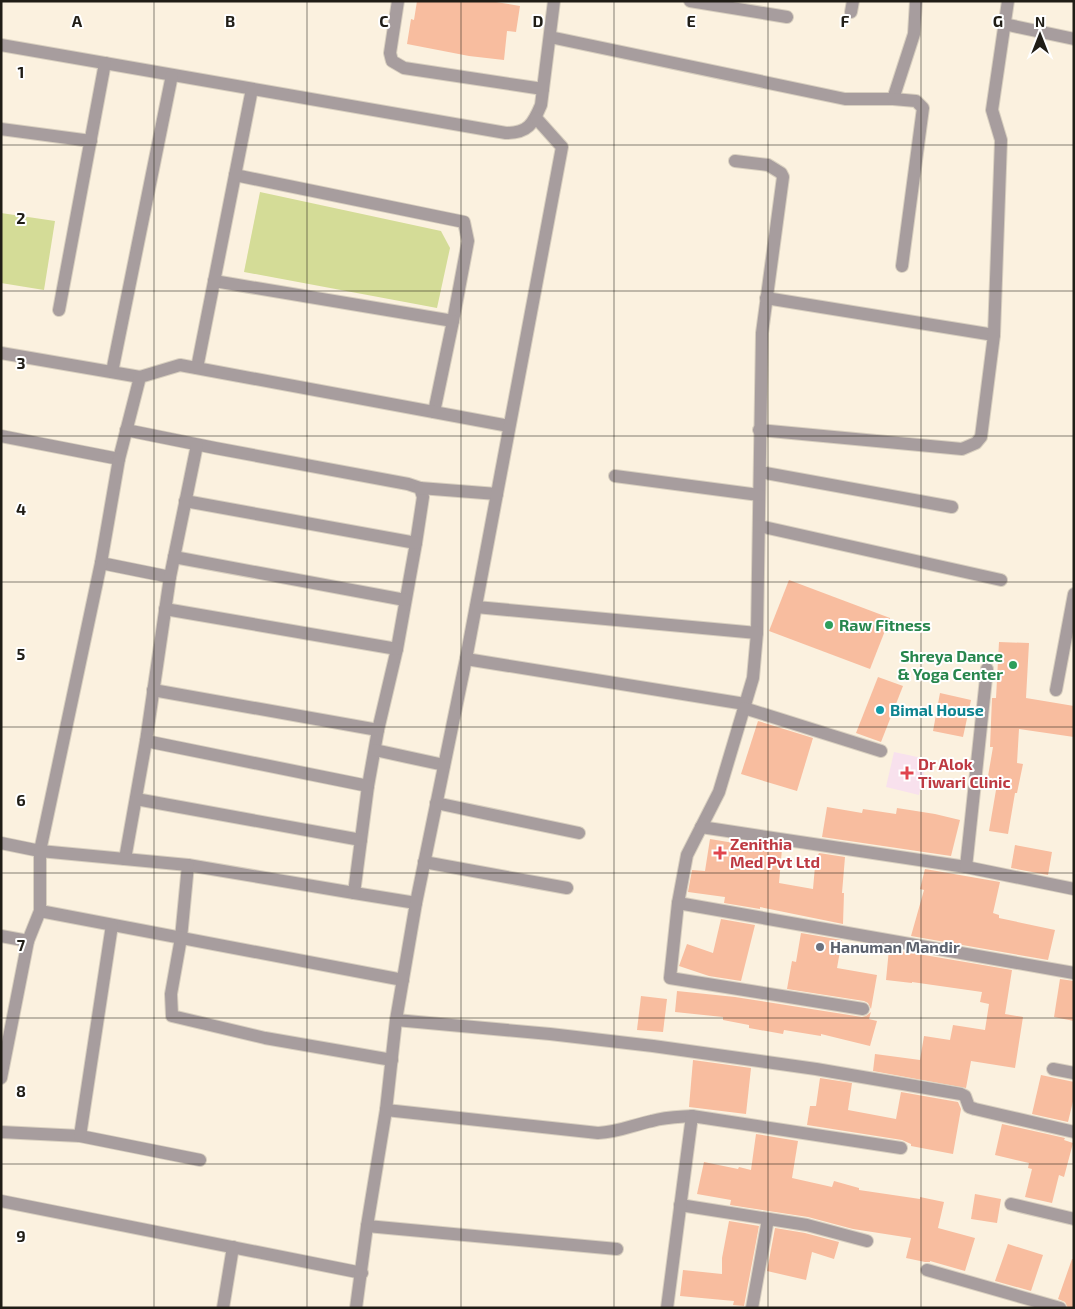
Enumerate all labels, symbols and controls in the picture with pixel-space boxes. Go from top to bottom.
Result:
north arrow [1015,10,1065,60]
text: A [72,11,83,30]
text: B [225,11,235,30]
text: C [379,11,389,30]
text: D [533,11,544,30]
text: E [686,11,696,30]
text: F [841,11,850,30]
text: G [993,11,1003,30]
text: N [1035,13,1045,30]
text: 1 [18,62,24,81]
text: 2 [16,208,26,227]
text: 3 [16,353,26,372]
text: 4 [16,499,26,518]
place label: Raw Fitness [839,615,931,634]
marker: Raw Fitness [823,619,835,631]
text: 5 [17,644,26,663]
place label: Shreya Dance & Yoga Center [897,646,1003,683]
marker: Shreya Dance & Yoga Center [1007,659,1019,671]
place label: Bimal House [890,700,984,719]
marker: Bimal House [874,704,886,716]
place label: Dr Alok Tiwari Clinic [918,754,1011,791]
marker: Dr Alok Tiwari Clinic [900,766,914,780]
text: 6 [16,790,26,809]
place label: Zenithia Med Pvt Ltd [730,834,820,871]
marker: Zenithia Med Pvt Ltd [714,847,726,859]
text: 7 [17,935,26,954]
place label: Hanuman Mandir [830,937,960,956]
marker: Hanuman Mandir [814,941,826,953]
text: 8 [16,1081,26,1100]
text: 9 [16,1226,26,1245]

